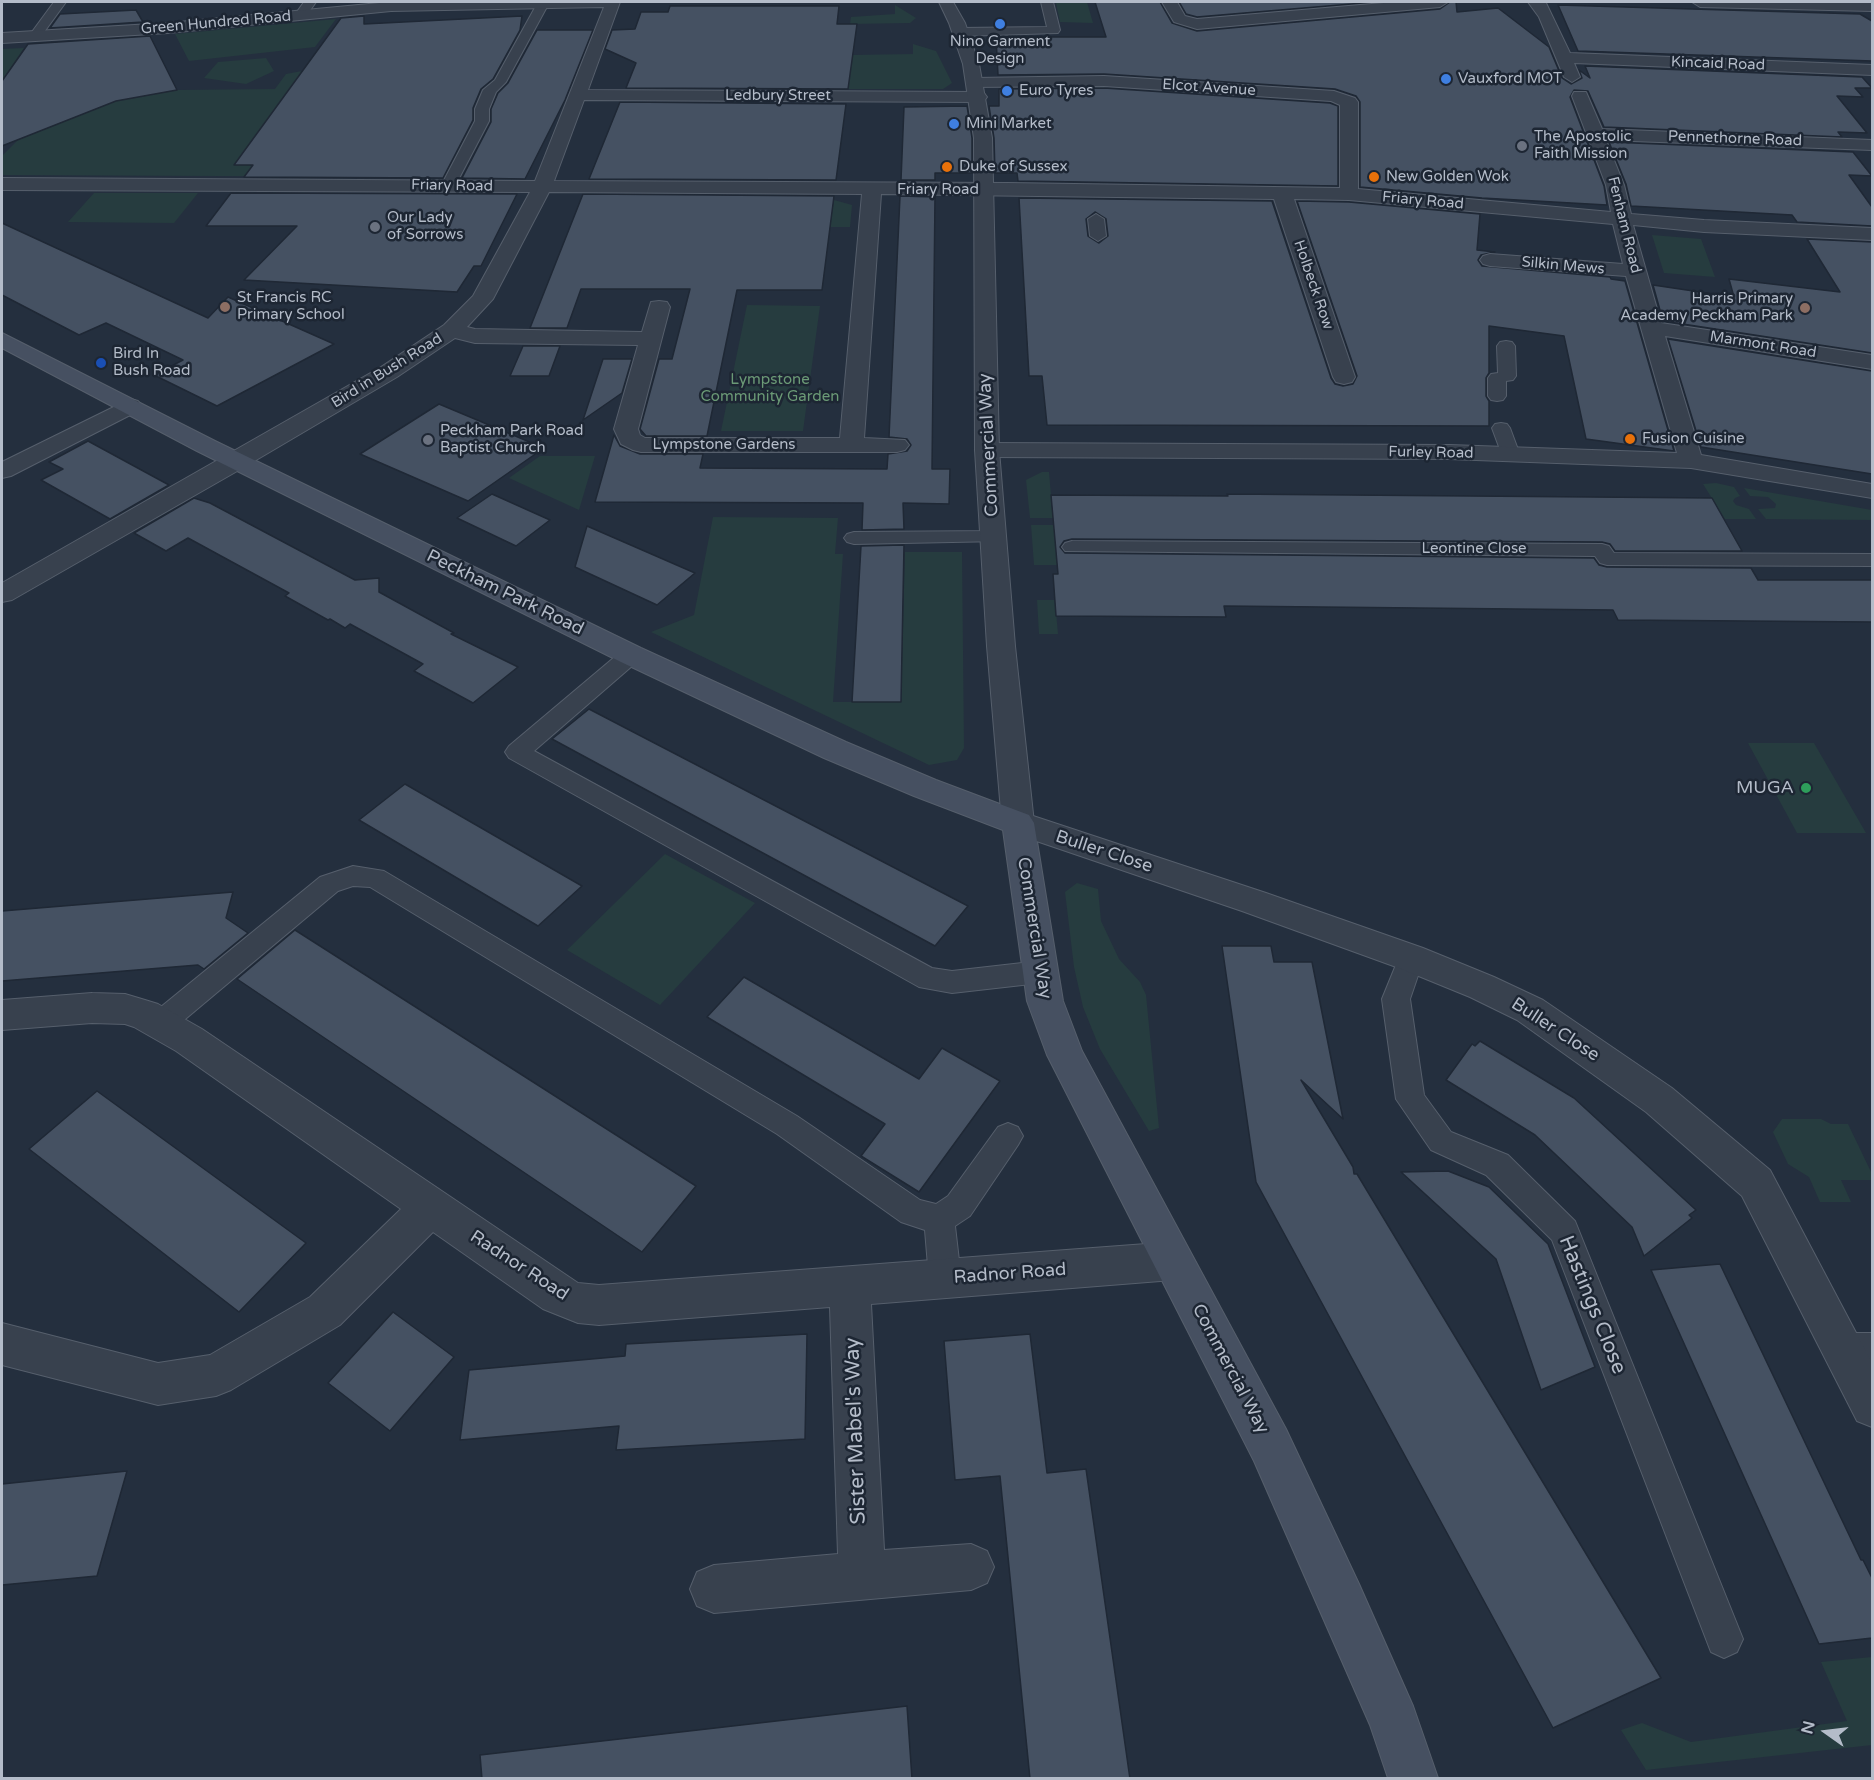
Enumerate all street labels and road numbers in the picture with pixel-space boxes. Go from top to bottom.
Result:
street label: Green Hundred Road [140,7,292,39]
street label: Kincaid Road [1671,53,1765,75]
street label: Elcot Avenue [1162,76,1256,100]
street label: Ledbury Street [725,87,831,105]
street label: Pennethorne Road [1668,128,1802,150]
street label: Fenham Road [1603,175,1645,275]
street label: Friary Road [411,176,493,196]
street label: Friary Road [897,181,979,199]
street label: Friary Road [1381,188,1465,214]
street label: Holbeck Row [1289,238,1337,332]
street label: Silkin Mews [1521,253,1605,279]
street label: Marmont Road [1708,328,1818,362]
street label: Bird in Bush Road [328,330,446,412]
street label: Commercial Way [974,373,1004,517]
street label: Lympstone Gardens [653,436,795,454]
street label: Furley Road [1388,443,1474,463]
street label: Leontine Close [1421,540,1527,558]
street label: Peckham Park Road [423,546,587,640]
street label: Buller Close [1053,826,1155,878]
street label: Commercial Way [1012,855,1056,1001]
street label: Buller Close [1507,993,1603,1067]
street label: Radnor Road [466,1226,572,1306]
street label: Hastings Close [1553,1232,1631,1378]
street label: Radnor Road [953,1259,1067,1289]
street label: Commercial Way [1187,1301,1273,1437]
street label: Sister Mabel's Way [840,1337,872,1525]

